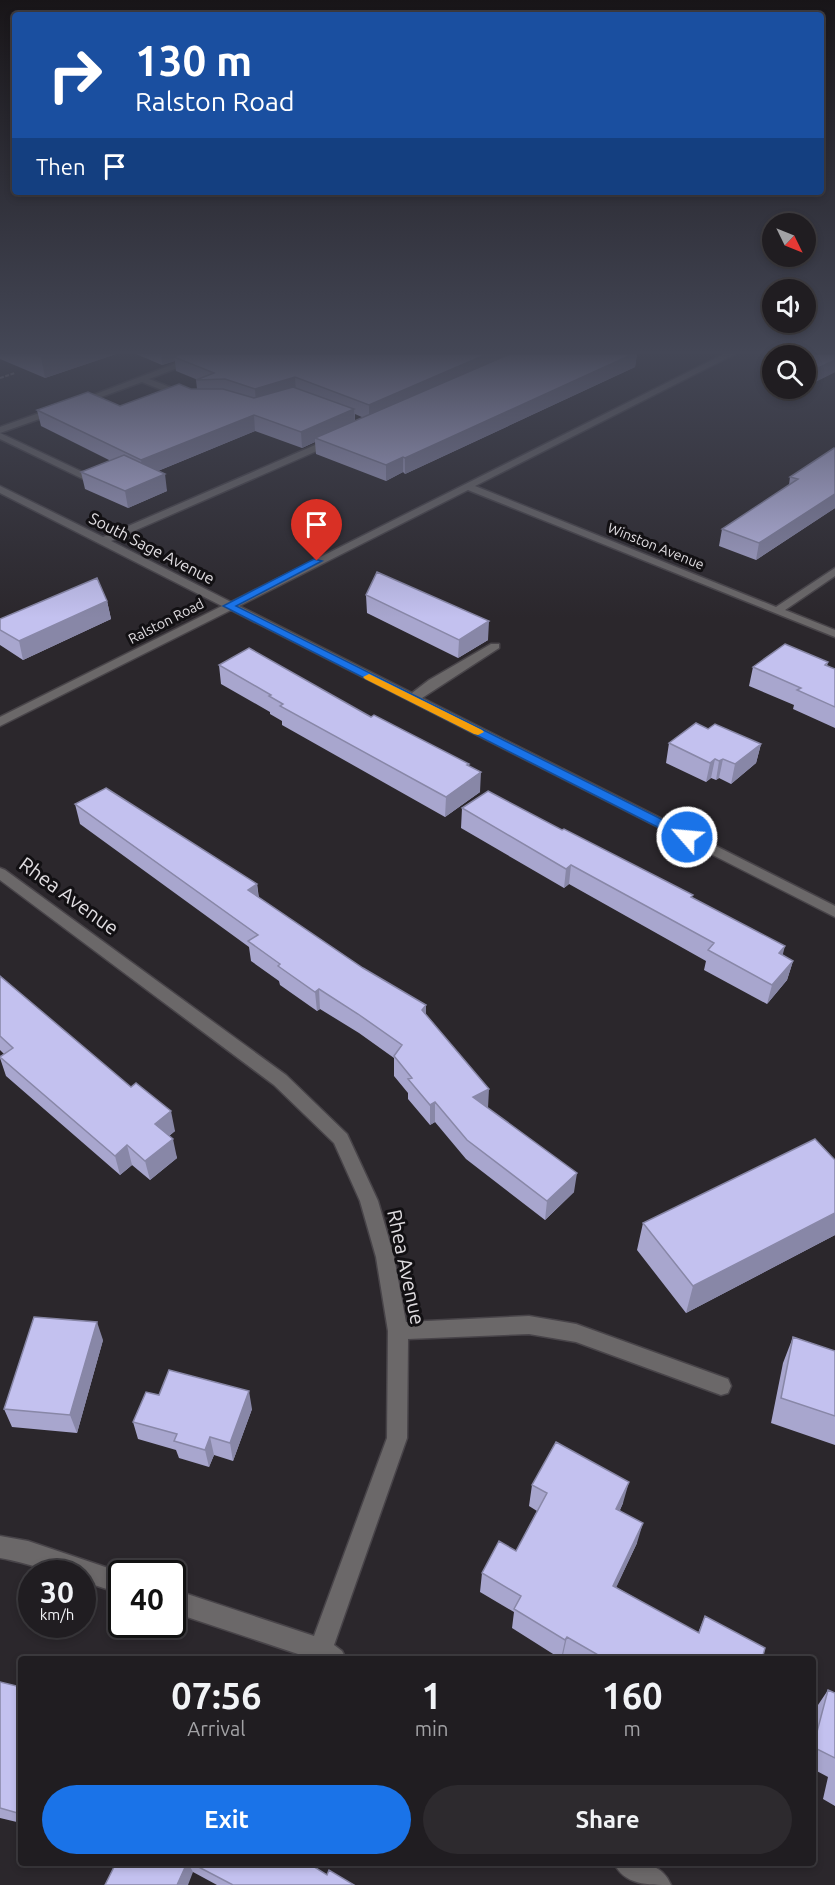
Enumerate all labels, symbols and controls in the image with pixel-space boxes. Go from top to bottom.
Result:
icon: right [36,36,114,114]
text: 130 m [135,37,252,84]
text: Ralston Road [135,86,295,116]
icon: arrive [98,150,131,183]
text: Then [36,154,86,179]
north arrow [762,213,816,267]
map controls [762,213,816,399]
button: sound [762,279,816,333]
button: search [762,345,816,399]
pin [291,499,342,561]
icon: arrive [300,508,333,541]
street label: South Sage Avenue [86,509,218,587]
street label: Winston Avenue [605,519,707,573]
street label: Ralston Road [125,595,207,647]
position arrow [655,805,719,869]
street label: Rhea Avenue [15,852,123,939]
street label: Rhea Avenue [383,1207,430,1327]
speed limit sign: 40 [108,1560,186,1638]
text: 30 [40,1575,74,1609]
text: km/h [40,1606,74,1623]
text: 07:56 [171,1675,261,1716]
text: 1 [421,1675,442,1716]
text: 160 [602,1675,663,1716]
text: Arrival [187,1717,246,1740]
text: min [415,1717,448,1740]
text: m [624,1717,641,1740]
button: Exit [42,1785,411,1854]
button: Share [423,1785,792,1854]

